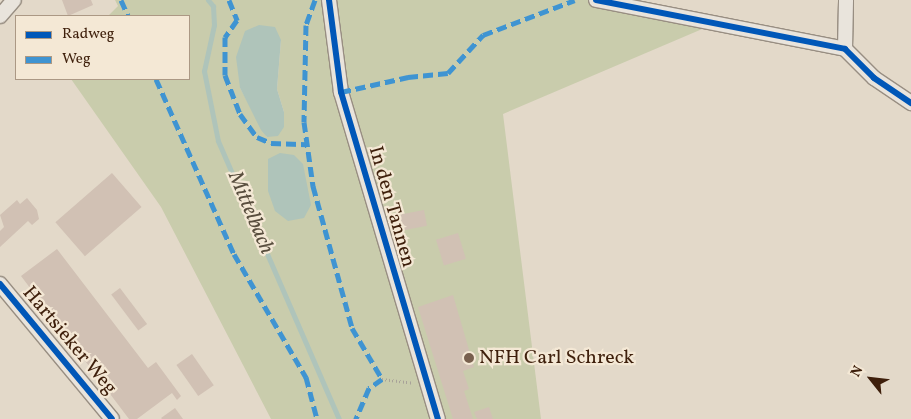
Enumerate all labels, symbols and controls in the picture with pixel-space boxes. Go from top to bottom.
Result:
legend [15,15,190,80]
text: Radweg [62,24,114,45]
text: Weg [62,49,91,70]
street label: In den Tannen [362,143,420,271]
water label: Mittelbach [221,168,279,258]
street label: Hartsieker Weg [16,282,122,400]
place label: NFH Carl Schreck [479,346,634,370]
marker: NFH Carl Schreck [463,352,475,364]
north arrow [846,354,896,404]
text: N [847,362,868,381]

